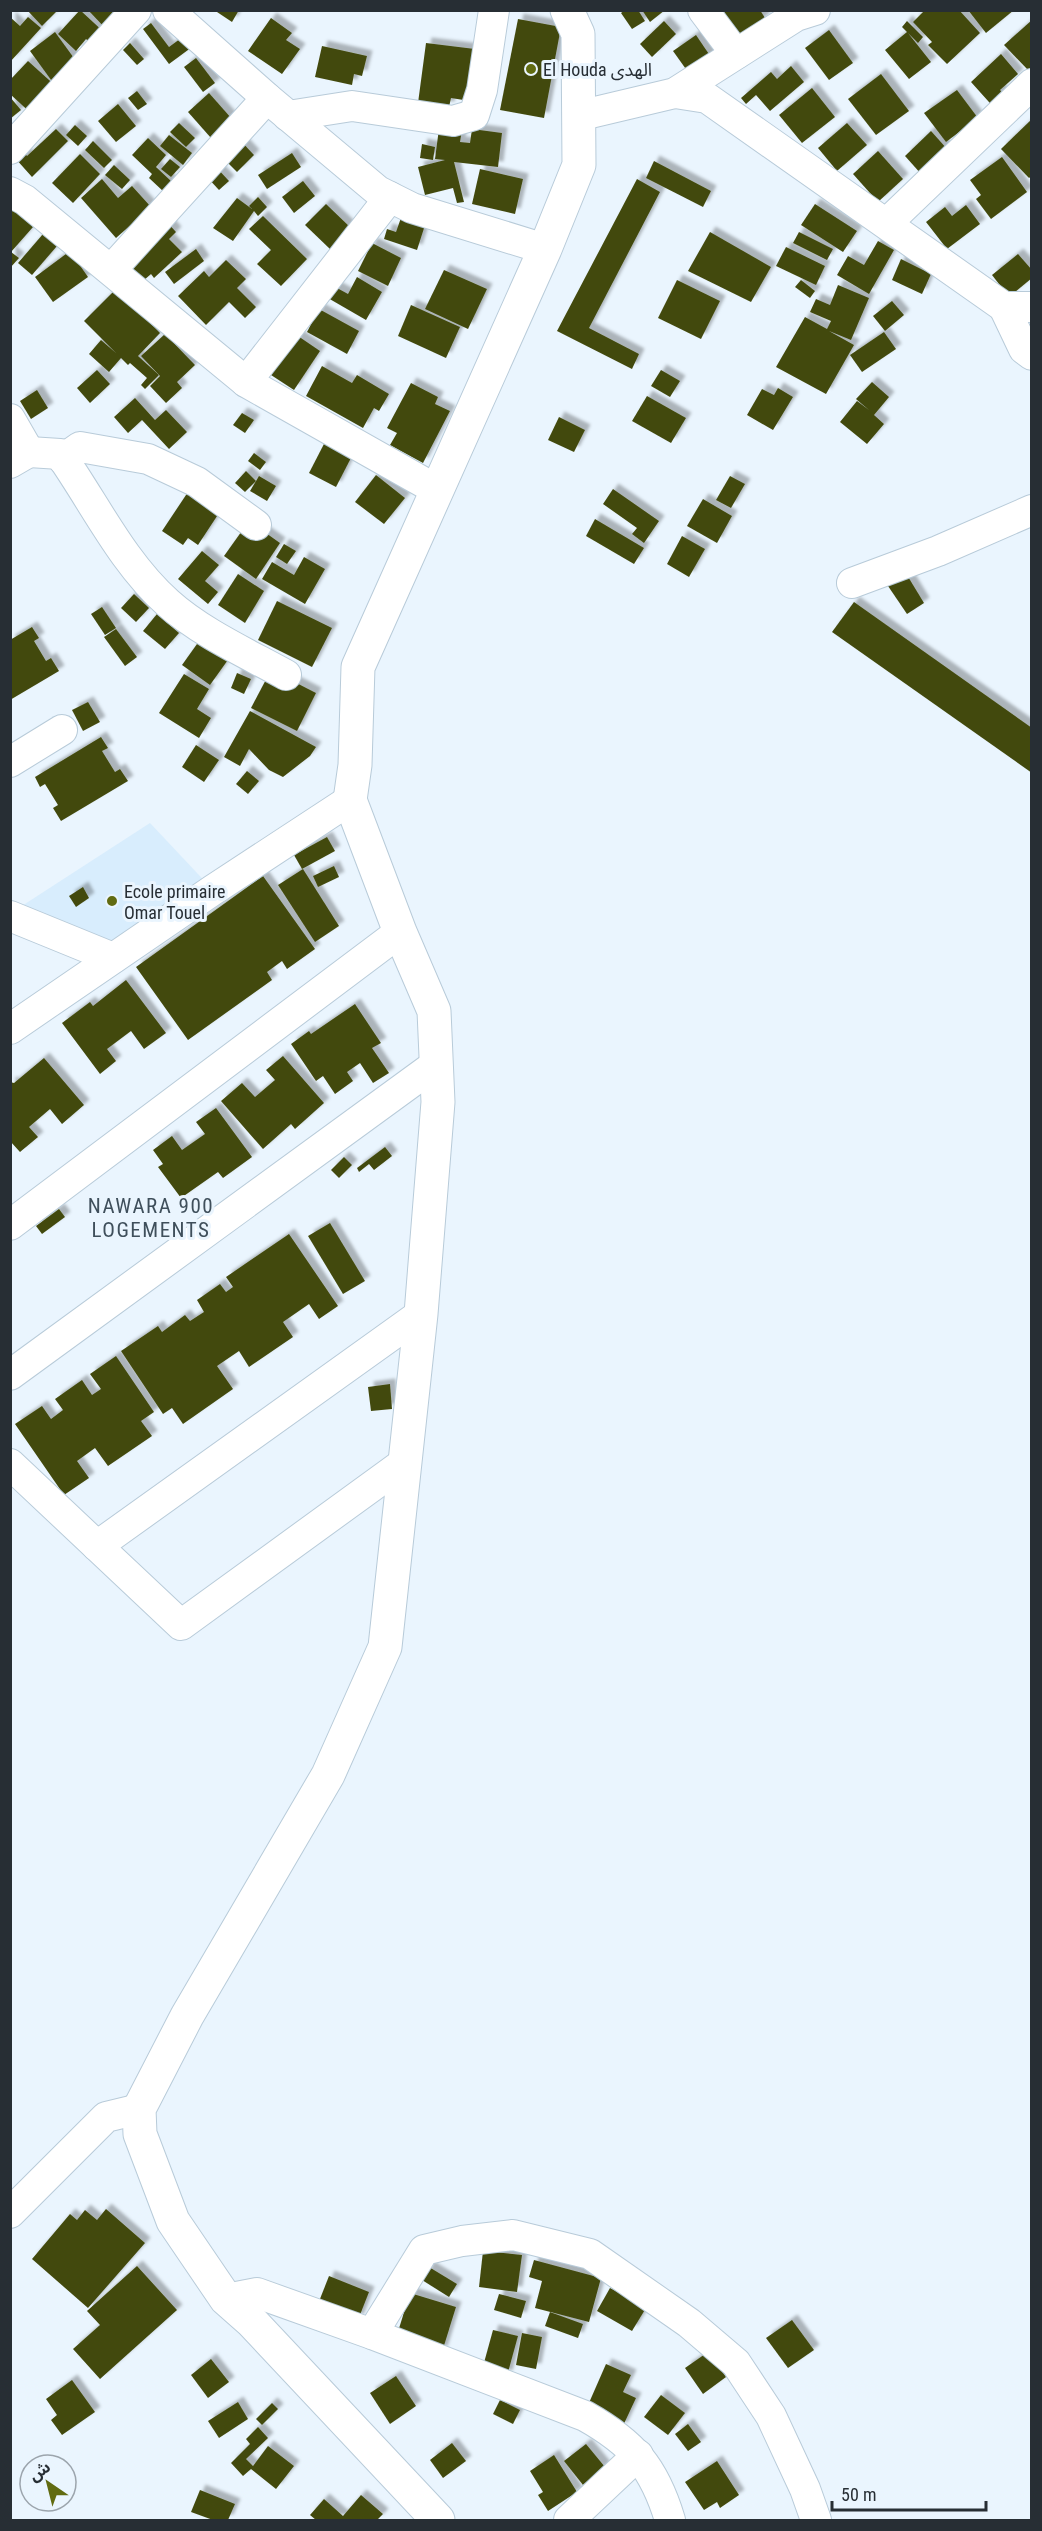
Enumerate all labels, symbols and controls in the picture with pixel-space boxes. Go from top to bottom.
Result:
place label: El Houda الهدى [543,59,652,81]
marker: El Houda الهدى [524,62,538,76]
place label: Ecole primaire Omar Touel [124,881,225,923]
marker: Ecole primaire Omar Touel [105,894,119,908]
district label: NAWARA 900 LOGEMENTS [88,1194,214,1242]
north arrow [18,2453,78,2513]
text: ش [25,2457,54,2485]
scale bar [832,2474,986,2512]
text: 50 m [841,2484,876,2505]

